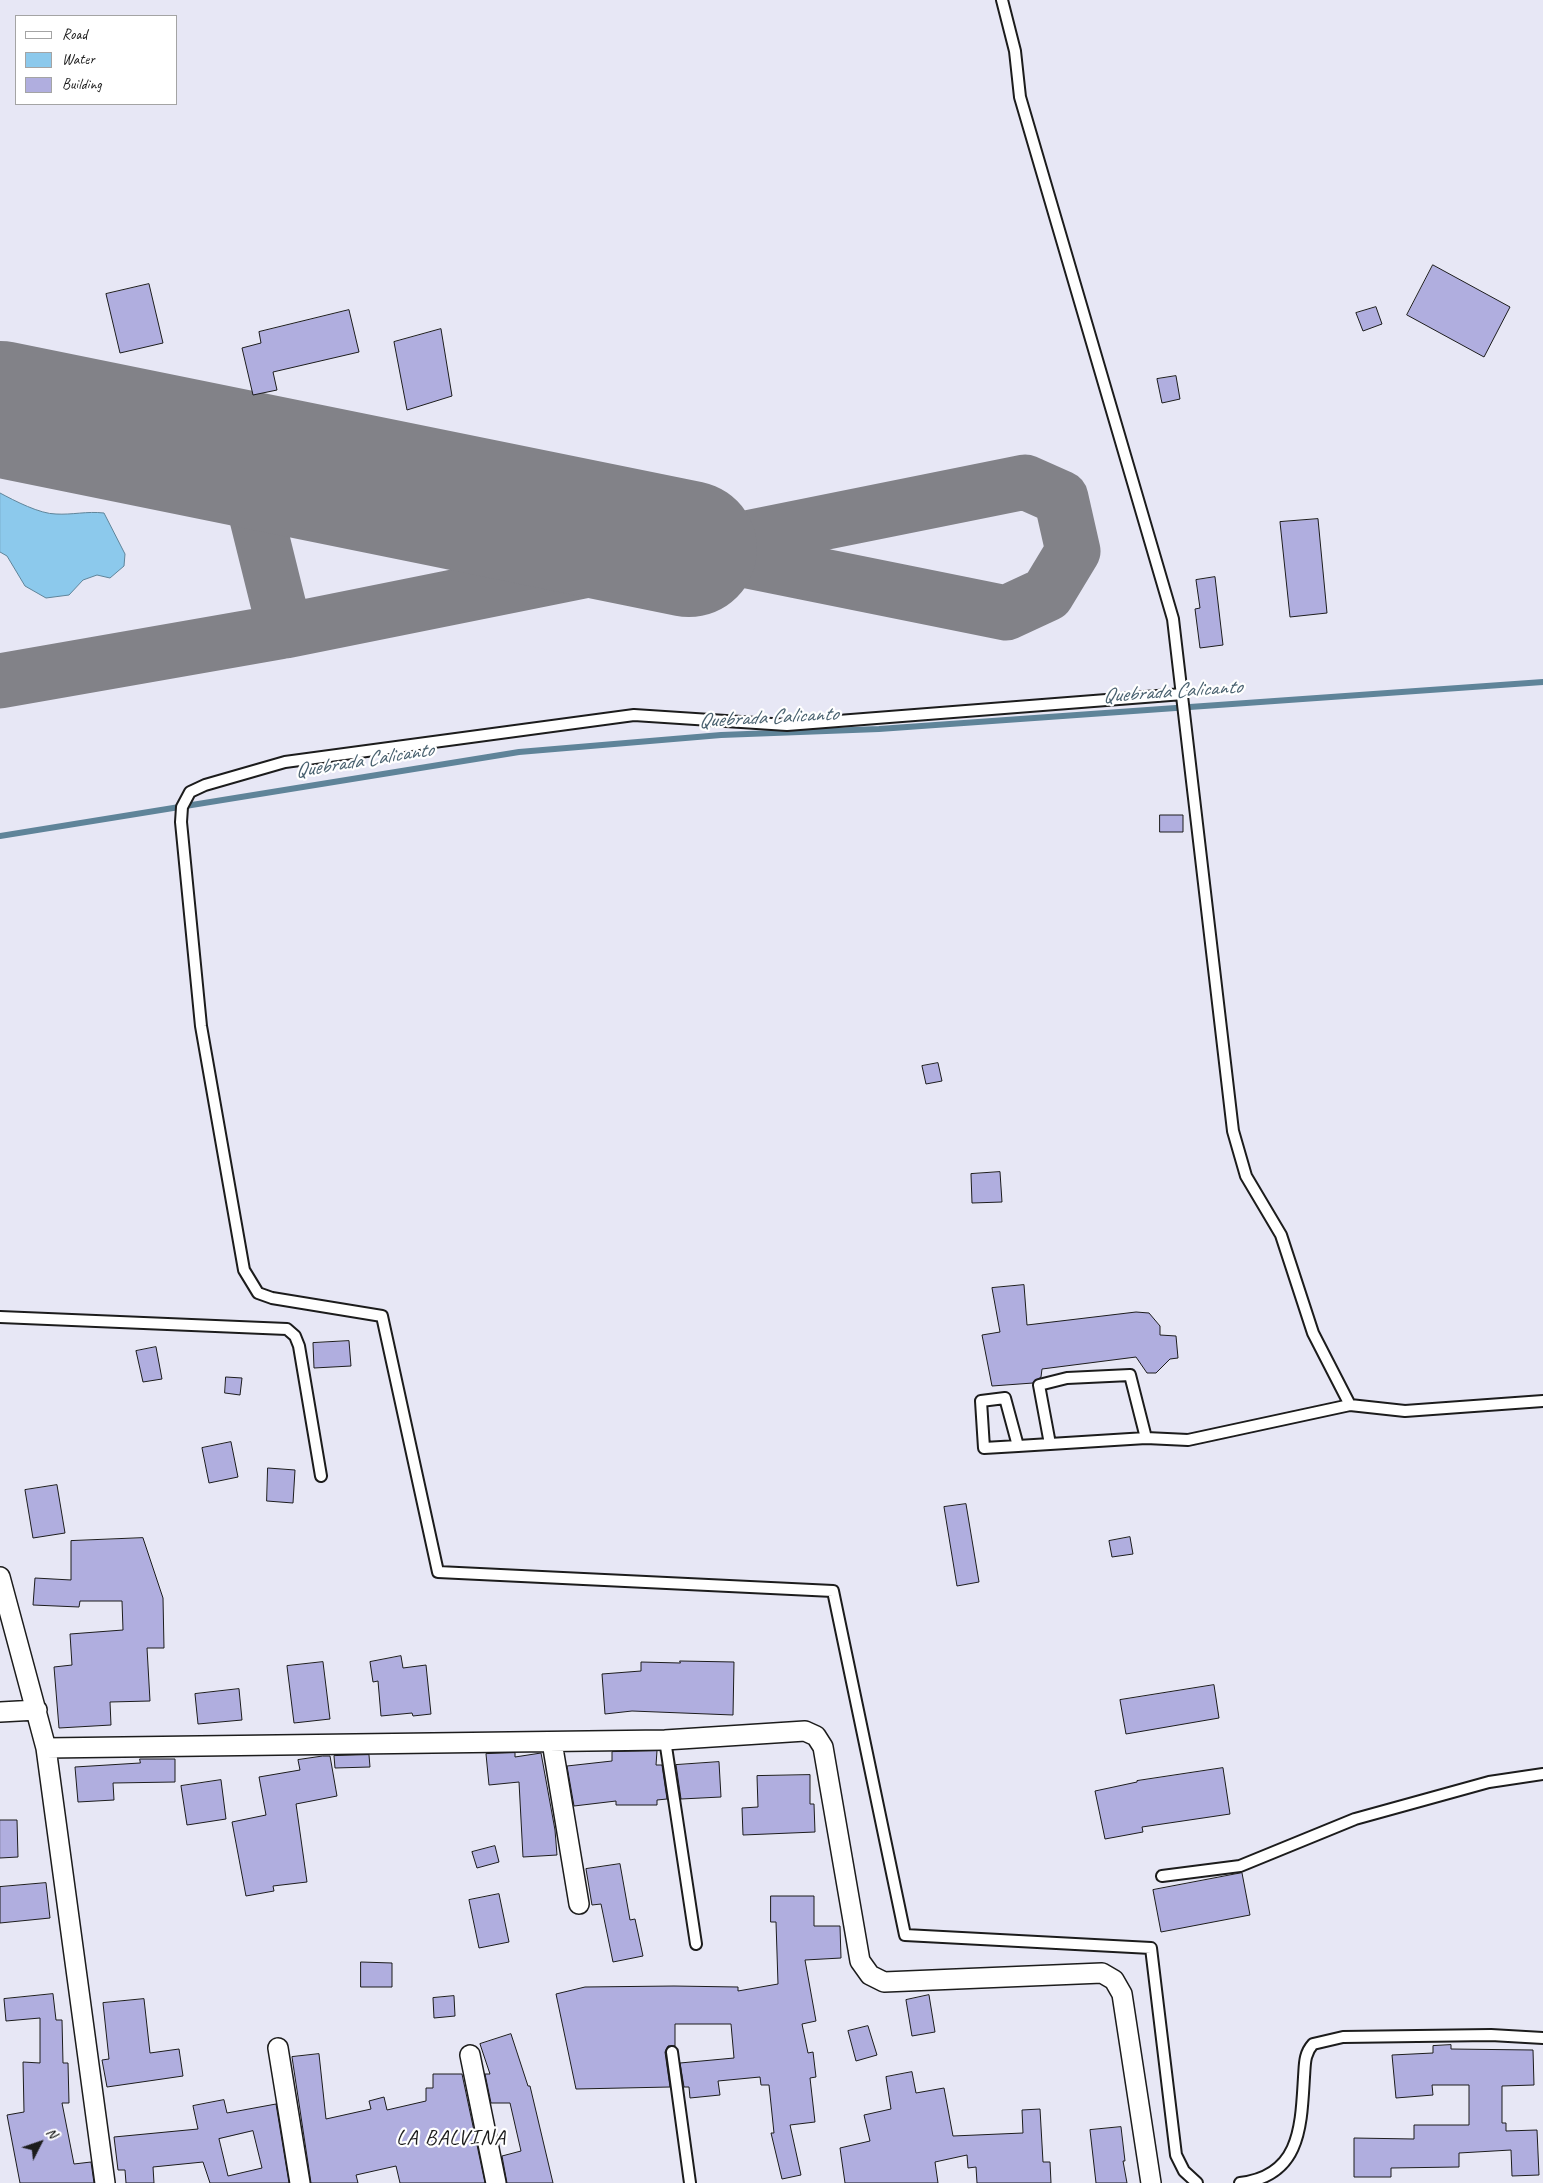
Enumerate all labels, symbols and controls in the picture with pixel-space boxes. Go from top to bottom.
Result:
legend [15,15,178,105]
text: Road [62,25,87,44]
text: Water [62,50,95,69]
text: Building [62,75,101,94]
water label: Quebrada Calicanto [1102,675,1242,709]
water label: Quebrada Calicanto [698,702,838,734]
water label: Quebrada Calicanto [293,738,435,784]
north arrow [15,2118,65,2168]
text: N [42,2124,61,2142]
district label: LA BALVINA [395,2125,507,2151]

